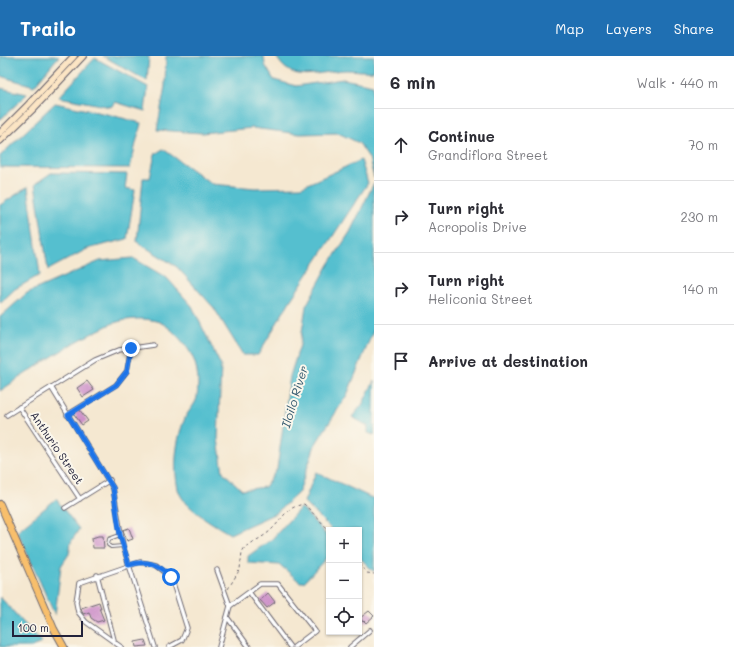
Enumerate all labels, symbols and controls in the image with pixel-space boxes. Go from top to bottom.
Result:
text: Trailo [20,16,76,41]
text: Map [555,19,584,38]
text: Layers [606,19,652,38]
text: Share [674,19,714,38]
text: 6 min [390,71,435,93]
text: Walk · 440 m [637,74,718,91]
text: Continue [428,126,495,146]
icon: ahead [390,134,412,156]
text: 70 m [688,136,718,153]
text: Grandiflora Street [428,146,548,163]
text: Turn right [428,198,505,218]
icon: right [390,206,412,228]
text: 230 m [681,208,718,225]
text: Acropolis Drive [428,218,527,235]
text: Turn right [428,270,505,290]
icon: right [390,278,412,300]
text: 140 m [682,280,718,297]
text: Heliconia Street [428,290,533,307]
route end [122,339,140,357]
icon: arrive [390,350,412,372]
text: Arrive at destination [428,351,588,371]
water label: Iloilo River [277,364,311,430]
street label: Anthurio Street [28,408,87,487]
map controls [326,527,362,635]
button: + [326,527,362,563]
button: − [326,563,362,599]
route start [162,568,180,586]
button: locate [326,599,362,635]
scale bar [12,619,83,638]
text: 100 m [18,620,49,635]

